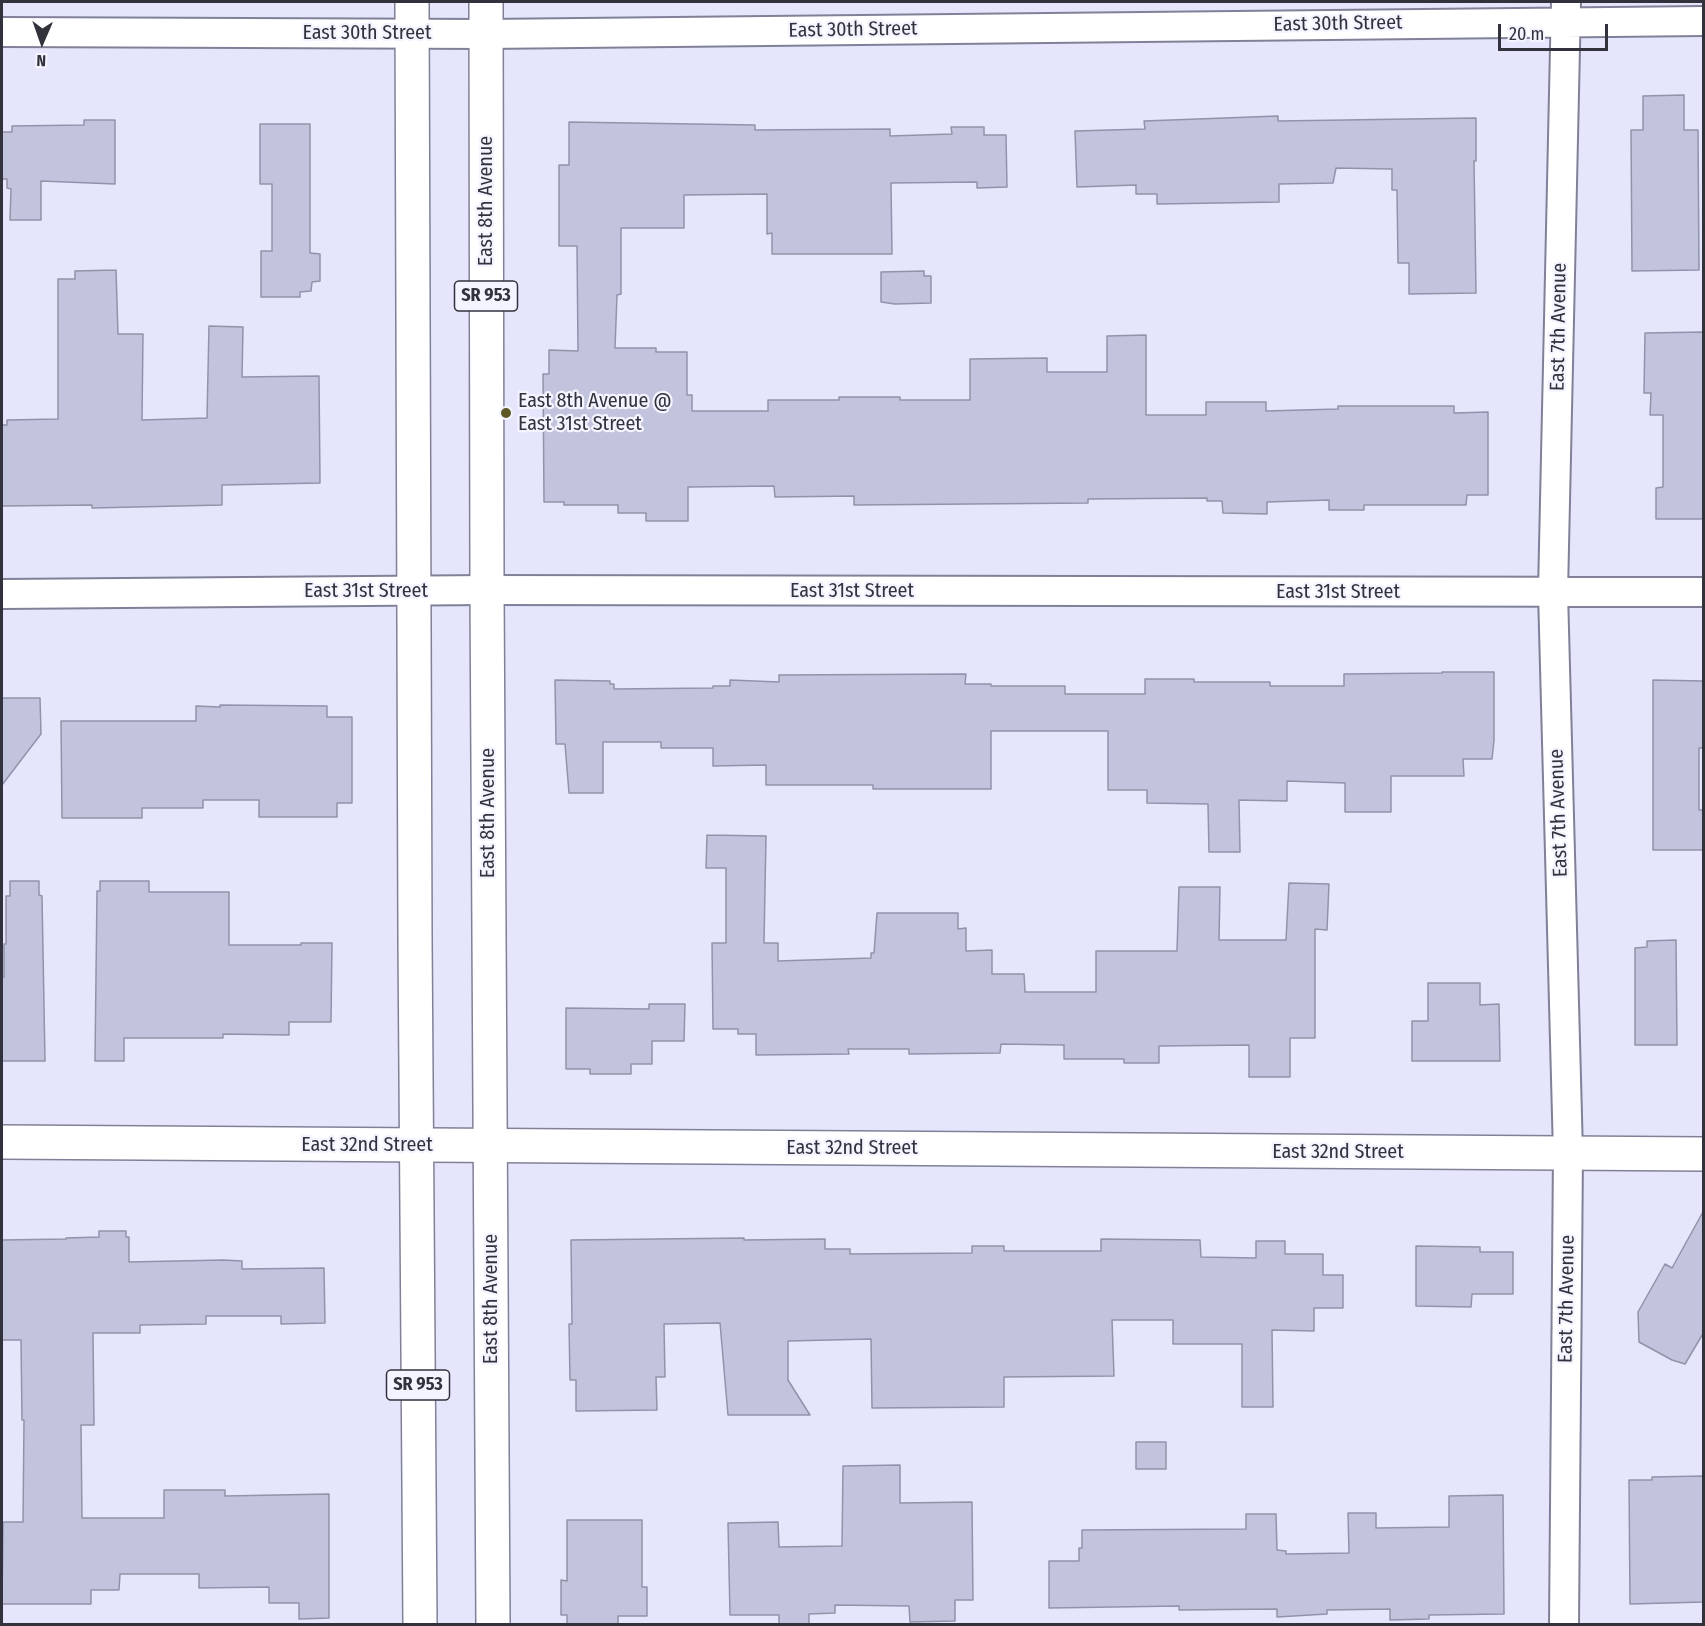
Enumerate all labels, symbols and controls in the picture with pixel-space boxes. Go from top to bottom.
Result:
street label: East 30th Street [1273,11,1403,37]
north arrow [12,12,72,72]
scale bar [1501,12,1610,50]
street label: East 30th Street [788,17,918,43]
street label: East 30th Street [303,21,431,45]
text: 20 m [1509,23,1544,45]
text: N [36,51,46,70]
street label: East 8th Avenue [474,136,498,266]
street label: East 7th Avenue [1546,263,1572,391]
road number: SR 953 [454,281,518,311]
place label: East 8th Avenue @ East 31st Street [518,389,672,436]
marker: East 8th Avenue @ East 31st Street [499,406,513,420]
street label: East 31st Street [304,579,428,603]
street label: East 31st Street [790,579,914,603]
street label: East 31st Street [1276,580,1400,604]
street label: East 8th Avenue [476,748,500,878]
street label: East 7th Avenue [1545,748,1573,878]
street label: East 32nd Street [301,1133,433,1157]
street label: East 32nd Street [786,1136,918,1160]
street label: East 32nd Street [1272,1140,1404,1164]
street label: East 8th Avenue [479,1234,503,1364]
street label: East 7th Avenue [1554,1235,1580,1363]
road number: SR 953 [386,1370,450,1400]

